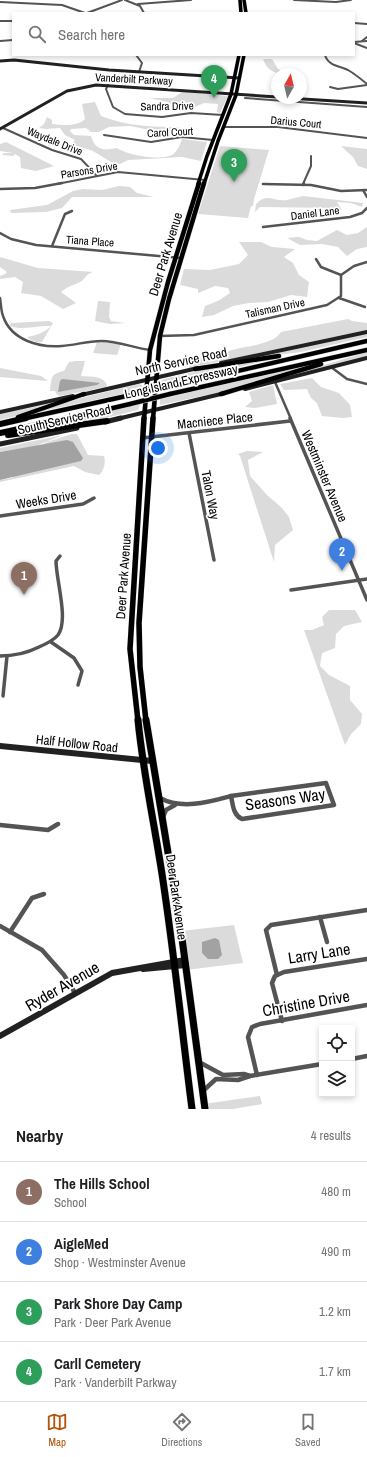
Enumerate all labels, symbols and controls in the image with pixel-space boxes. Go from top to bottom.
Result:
search box [12,12,355,56]
icon: search [26,23,48,45]
text: Search here [58,24,125,45]
pin: 4 [201,65,227,98]
north arrow [271,68,307,104]
street label: Vanderbilt Parkway [95,70,174,88]
street label: Sandra Drive [140,99,194,113]
street label: Darius Court [270,113,323,131]
street label: Waydale Drive [25,123,85,159]
street label: Carol Court [147,124,194,140]
pin: 3 [221,149,247,182]
street label: Parsons Drive [60,159,118,181]
street label: Daniel Lane [290,203,340,223]
street label: Deer Park Avenue [145,210,186,298]
street label: Tiana Place [66,232,114,250]
street label: Talisman Drive [244,295,306,321]
street label: North Service Road [134,343,229,380]
street label: Long Island Expressway [123,360,240,403]
street label: South Service Road [16,400,113,439]
street label: Macniece Place [176,408,254,433]
street label: Westminster Avenue [298,428,352,525]
your location [148,438,168,458]
street label: Talon Way [197,469,224,522]
street label: Weeks Drive [15,486,78,513]
street label: Deer Park Avenue [112,532,135,620]
pin: 2 [329,538,355,571]
pin: 1 [11,562,37,595]
street label: Half Hollow Road [35,731,119,756]
street label: Seasons Way [244,782,327,815]
street label: Deer Park Avenue [162,853,191,941]
street label: Larry Lane [286,937,352,969]
street label: Ryder Avenue [21,956,103,1016]
street label: Christine Drive [261,985,351,1021]
map controls [319,1025,355,1097]
button: locate [319,1025,355,1061]
button: layers [319,1061,355,1097]
text: Nearby [16,1124,63,1147]
text: 4 results [311,1127,351,1144]
text: The Hills School [54,1173,150,1194]
text: 1 [26,1183,32,1200]
text: 480 m [321,1183,351,1200]
text: School [54,1194,87,1211]
text: AigleMed [54,1233,109,1254]
text: 2 [26,1243,32,1260]
text: 490 m [321,1243,351,1260]
text: Shop · Westminster Avenue [54,1254,186,1271]
text: Park Shore Day Camp [54,1293,183,1314]
text: 3 [26,1303,32,1320]
text: 1.2 km [319,1303,351,1320]
text: Park · Deer Park Avenue [54,1314,171,1331]
text: Carll Cemetery [54,1353,141,1374]
text: 4 [26,1363,32,1380]
text: 1.7 km [319,1363,351,1380]
text: Park · Vanderbilt Parkway [54,1374,176,1391]
tab: Map [46,1411,68,1449]
tab: Directions [161,1411,202,1449]
tab: Saved [295,1411,321,1449]

